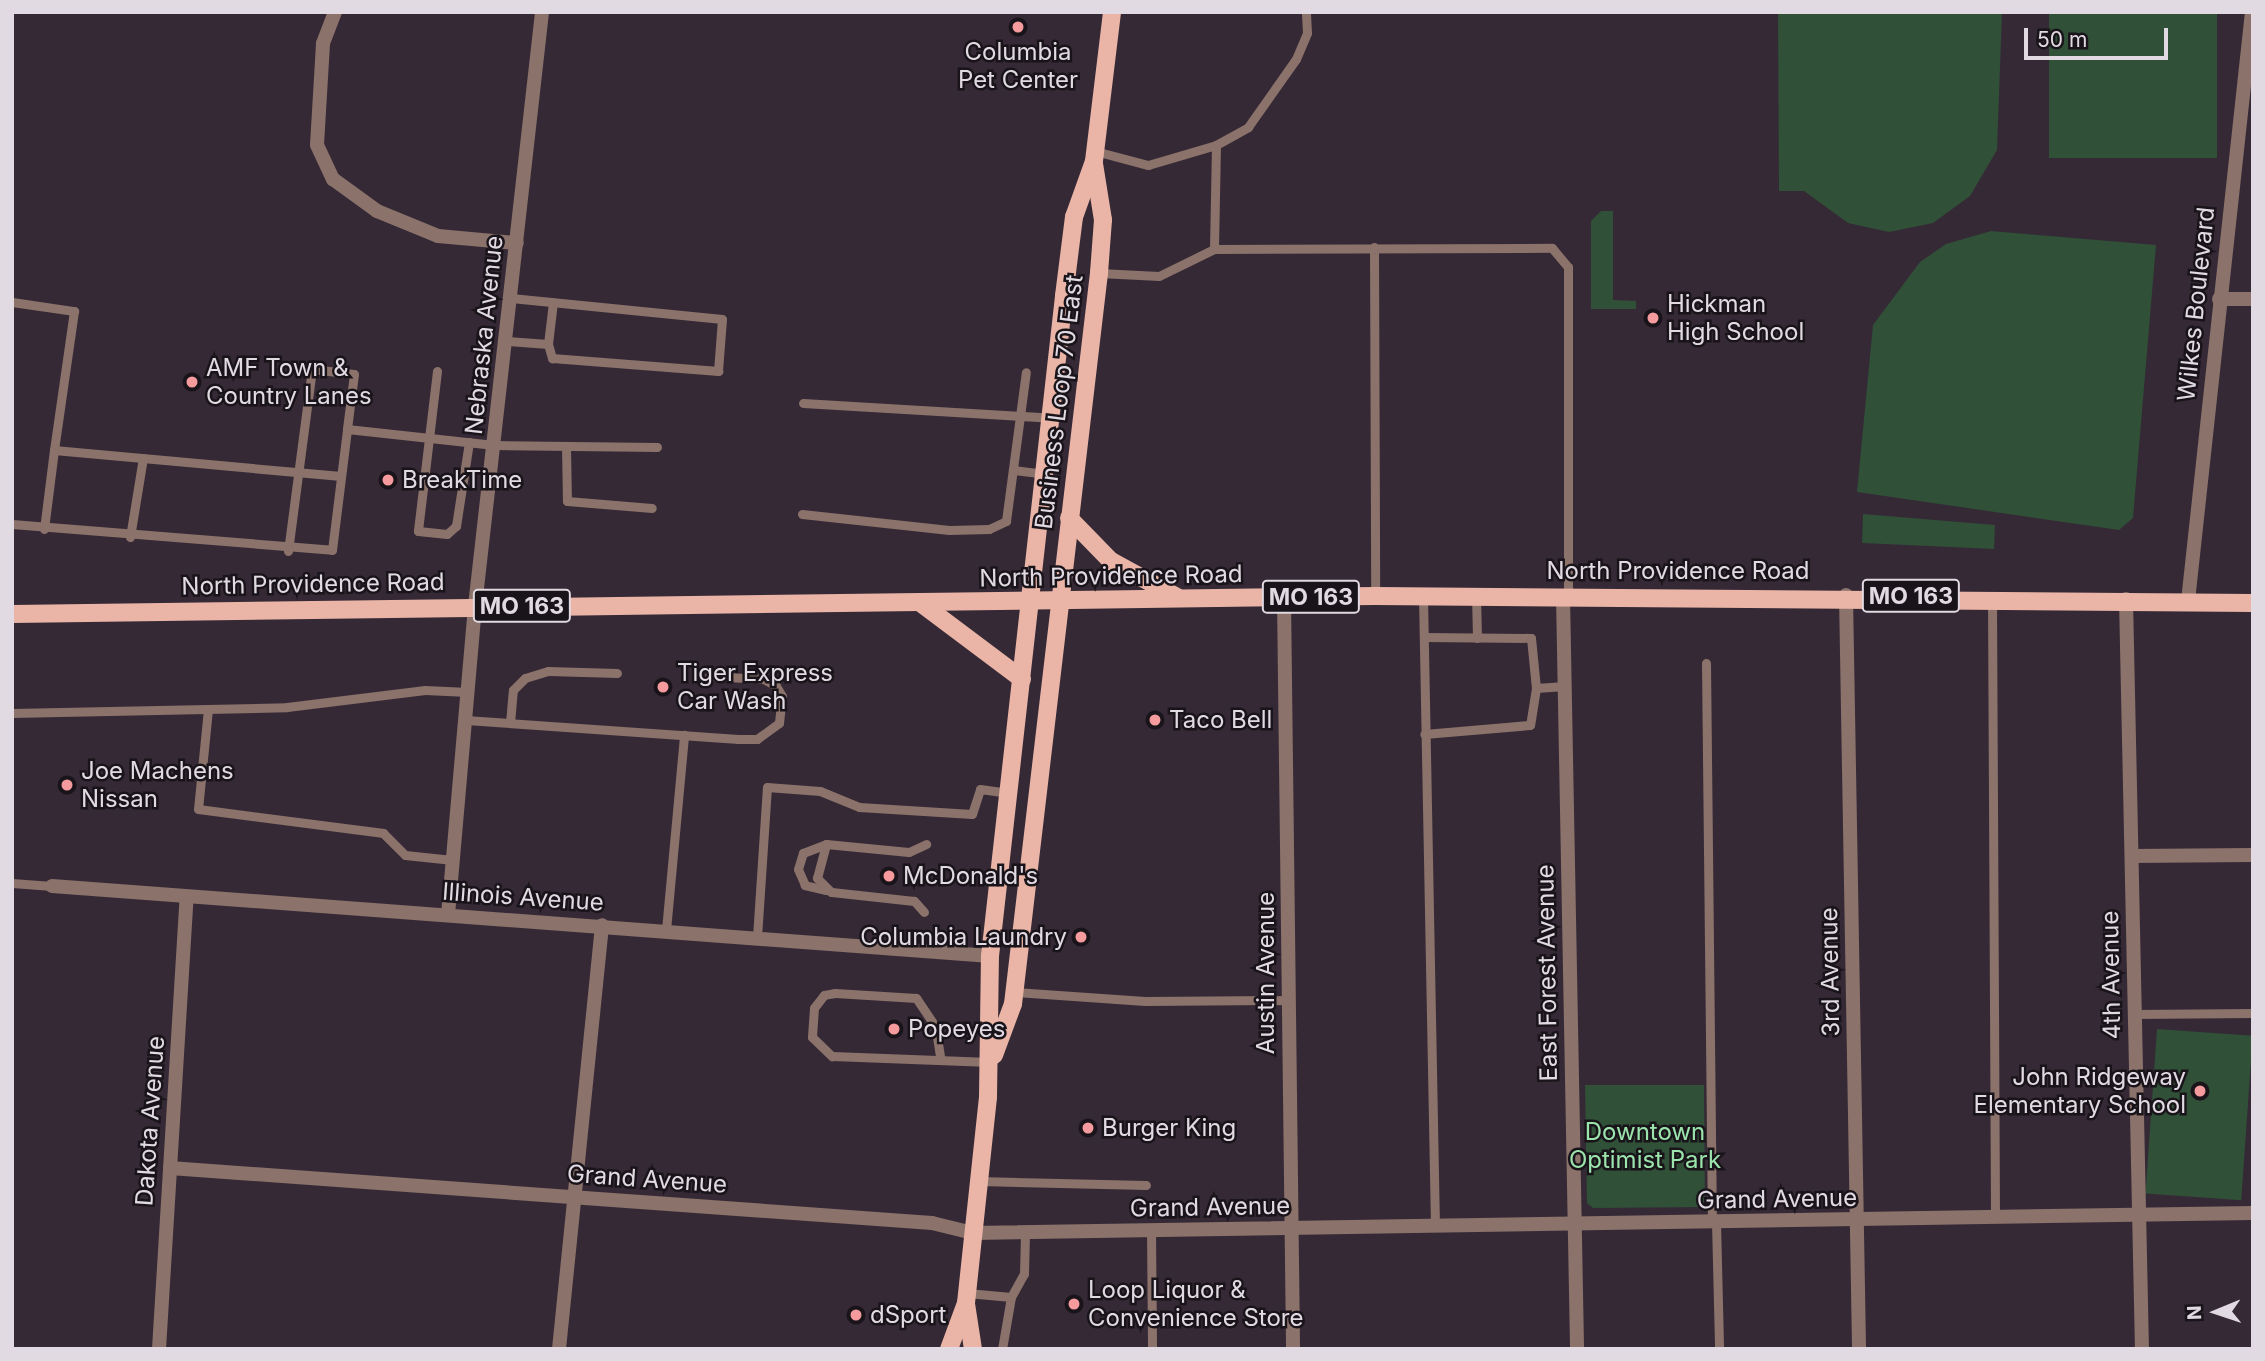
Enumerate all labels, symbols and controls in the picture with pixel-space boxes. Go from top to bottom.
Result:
scale bar [2027,14,2170,58]
marker: Columbia Pet Center [1010,19,1026,35]
text: 50 m [2037,27,2087,52]
place label: Columbia Pet Center [958,38,1078,94]
street label: Wilkes Boulevard [2171,205,2221,403]
street label: Nebraska Avenue [459,234,509,436]
street label: Business Loop 70 East [1029,273,1089,531]
place label: Hickman High School [1667,290,1804,346]
marker: Hickman High School [1645,310,1661,326]
place label: AMF Town & Country Lanes [206,354,372,410]
marker: AMF Town & Country Lanes [184,374,200,390]
place label: BreakTime [402,466,522,494]
marker: BreakTime [380,472,396,488]
street label: North Providence Road [1546,557,1810,585]
street label: North Providence Road [979,559,1243,593]
street label: North Providence Road [181,567,445,601]
road number: MO 163 [1860,576,1962,616]
road number: MO 163 [1260,578,1362,617]
road number: MO 163 [471,586,573,626]
place label: Tiger Express Car Wash [677,659,833,715]
marker: Tiger Express Car Wash [655,679,671,695]
place label: Taco Bell [1169,706,1272,734]
marker: Taco Bell [1147,712,1163,728]
place label: Joe Machens Nissan [81,757,234,813]
marker: Joe Machens Nissan [59,777,75,793]
place label: McDonald's [903,862,1038,890]
street label: East Forest Avenue [1531,864,1563,1082]
marker: McDonald's [881,868,897,884]
street label: Illinois Avenue [441,877,605,917]
street label: Austin Avenue [1252,892,1280,1054]
street label: 3rd Avenue [1814,907,1846,1037]
street label: 4th Avenue [2095,910,2127,1040]
place label: Columbia Laundry [860,923,1067,951]
marker: Columbia Laundry [1073,929,1089,945]
place label: Popeyes [908,1015,1005,1043]
marker: Popeyes [886,1021,902,1037]
street label: Dakota Avenue [130,1035,170,1207]
place label: John Ridgeway Elementary School [1974,1063,2186,1119]
marker: John Ridgeway Elementary School [2192,1083,2208,1099]
place label: Burger King [1102,1114,1236,1142]
park label: Downtown Optimist Park [1569,1118,1721,1174]
marker: Burger King [1080,1120,1096,1136]
street label: Grand Avenue [566,1159,728,1199]
street label: Grand Avenue [1697,1183,1857,1215]
street label: Grand Avenue [1130,1191,1290,1223]
place label: Loop Liquor & Convenience Store [1088,1276,1303,1332]
north arrow [2181,1277,2251,1347]
marker: Loop Liquor & Convenience Store [1066,1296,1082,1312]
place label: dSport [870,1301,946,1329]
text: N [2183,1305,2206,1320]
marker: dSport [848,1307,864,1323]

